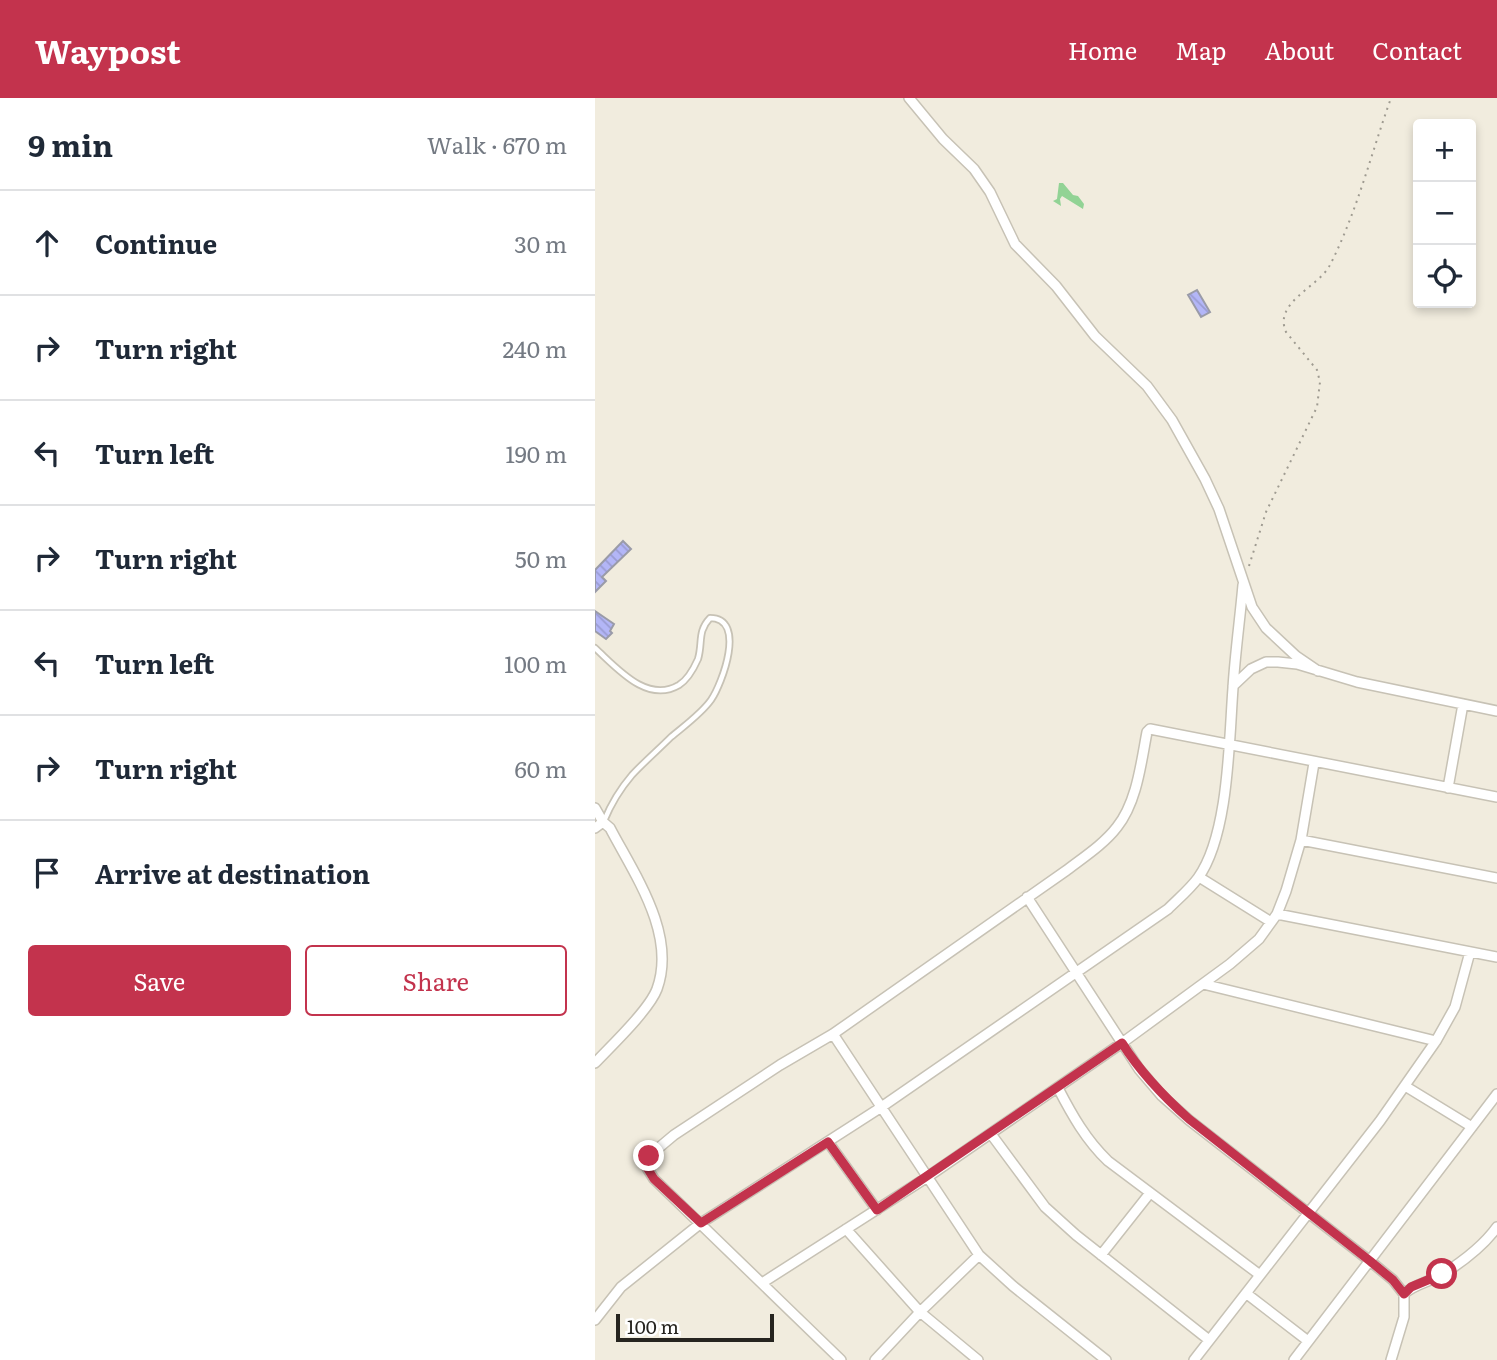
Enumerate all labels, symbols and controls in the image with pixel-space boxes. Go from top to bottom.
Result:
text: Waypost [35,25,181,74]
text: Home [1068,32,1137,67]
text: Map [1175,32,1226,67]
text: About [1264,32,1334,67]
text: Contact [1372,32,1462,67]
map controls [1413,119,1476,308]
button: + [1413,119,1476,182]
text: 9 min [28,122,113,166]
text: Walk · 670 m [427,127,567,161]
button: − [1413,182,1476,245]
text: Continue [95,223,217,262]
icon: ahead [28,224,66,262]
text: 30 m [514,226,567,260]
button: locate [1413,245,1476,308]
text: Turn right [95,328,237,367]
icon: right [28,329,66,367]
text: 240 m [502,331,567,365]
text: Turn left [95,433,214,472]
icon: left [28,434,66,472]
text: 190 m [505,436,567,470]
text: Turn right [95,538,237,577]
icon: right [28,539,66,577]
text: 50 m [515,541,567,575]
text: Turn left [95,643,214,682]
icon: left [28,644,66,682]
text: 100 m [504,646,567,680]
text: Turn right [95,748,237,787]
icon: right [28,749,66,787]
text: 60 m [514,751,567,785]
text: Arrive at destination [95,853,370,892]
icon: arrive [28,854,66,892]
button: Save [28,945,291,1016]
button: Share [305,945,567,1016]
route end [633,1140,664,1171]
route start [1426,1258,1457,1289]
scale bar [616,1311,773,1343]
text: 100 m [627,1312,679,1340]

